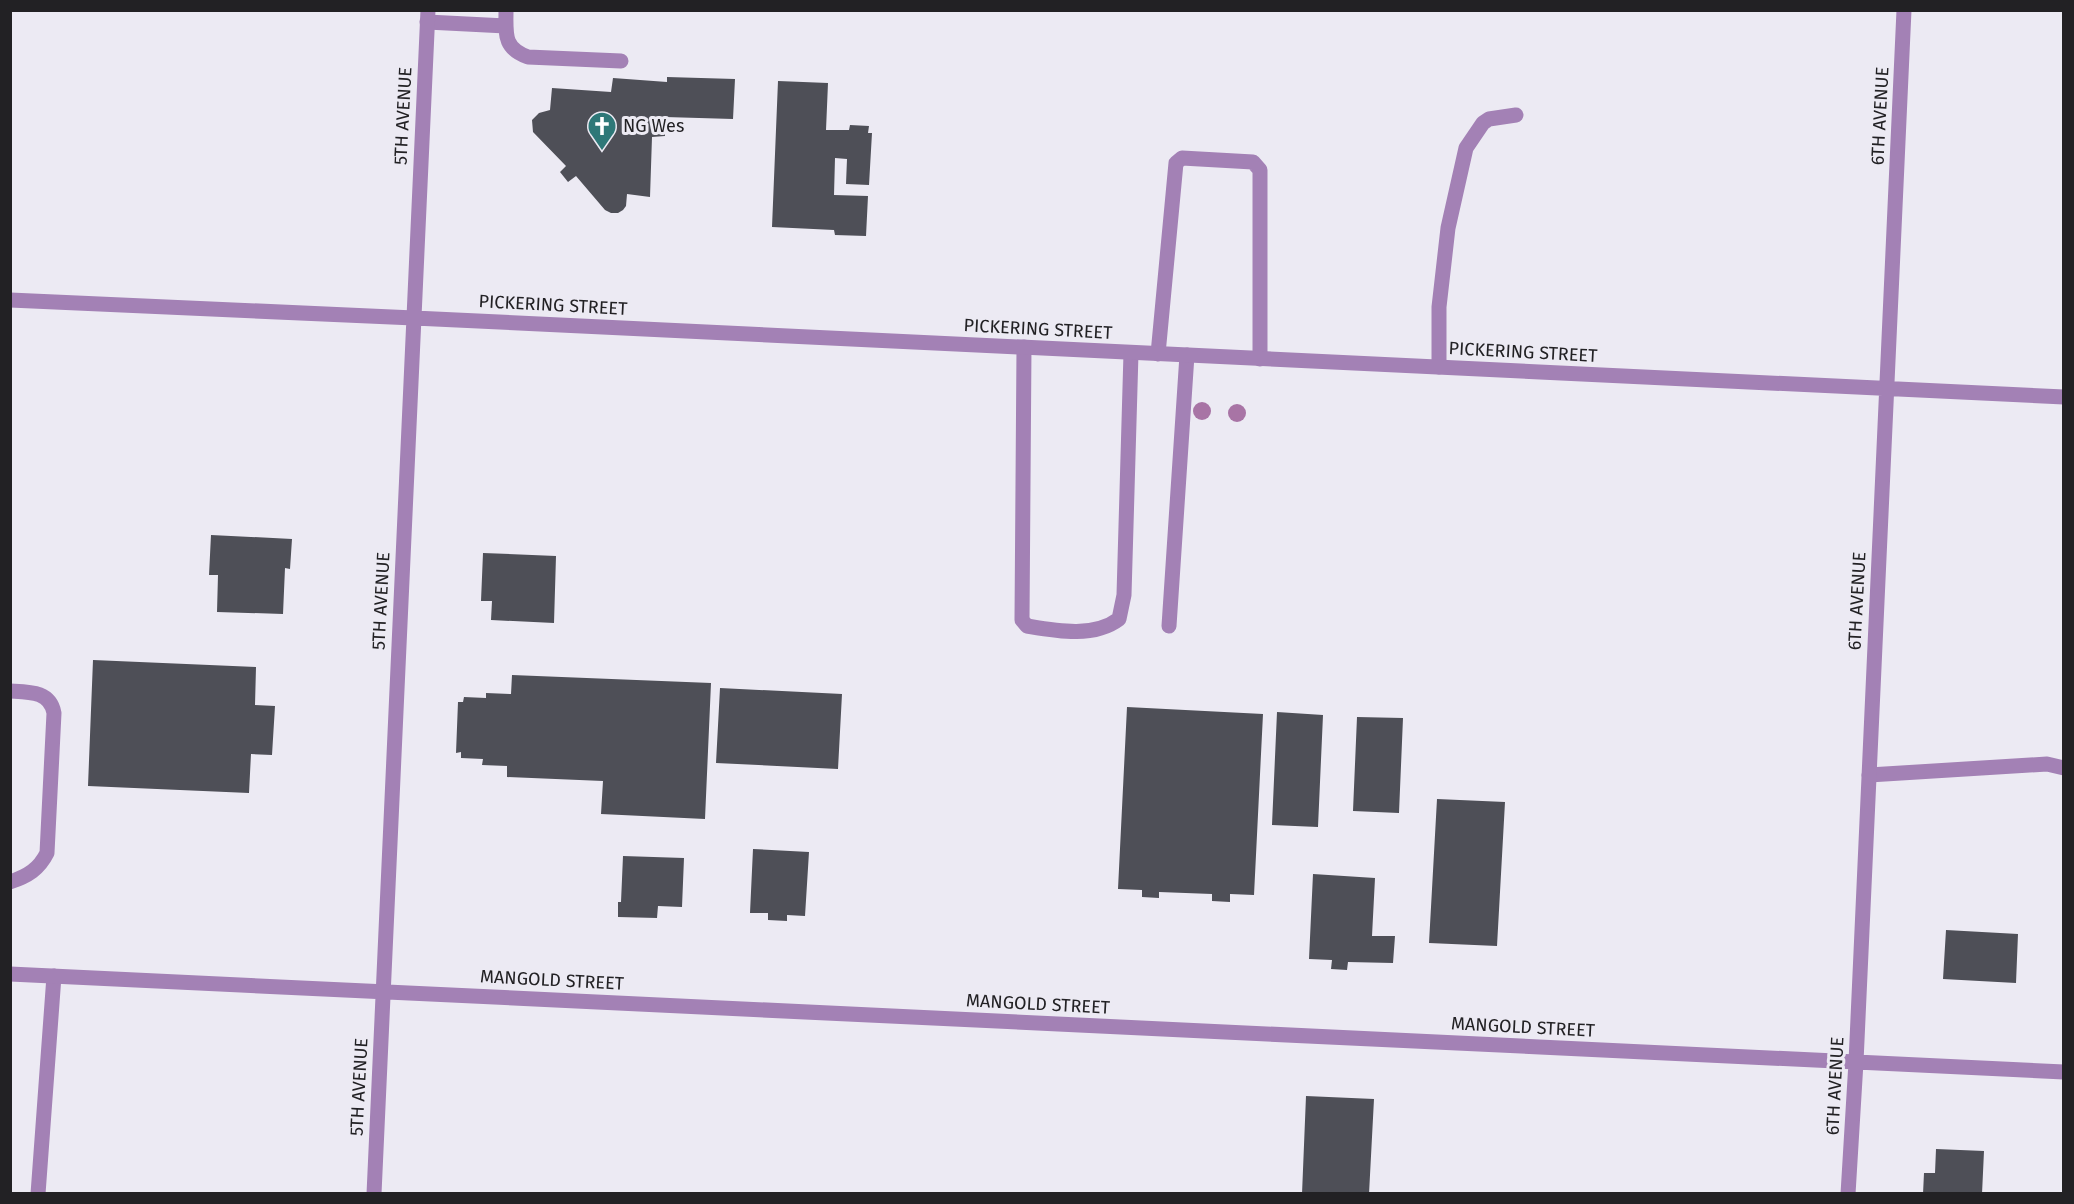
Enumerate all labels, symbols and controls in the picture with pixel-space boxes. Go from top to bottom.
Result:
street label: 5TH AVENUE [389,66,417,166]
street label: 6TH AVENUE [1866,66,1894,166]
church icon: NG Wes [586,110,618,152]
place label: NG Wes [623,115,684,137]
street label: PICKERING STREET [478,290,629,320]
street label: PICKERING STREET [963,314,1114,344]
street label: PICKERING STREET [1448,337,1599,367]
street label: 5TH AVENUE [367,551,395,651]
street label: 6TH AVENUE [1843,551,1871,651]
street label: MANGOLD STREET [480,965,625,995]
street label: MANGOLD STREET [966,989,1111,1019]
street label: MANGOLD STREET [1451,1012,1596,1042]
street label: 6TH AVENUE [1821,1036,1849,1136]
street label: 5TH AVENUE [345,1037,373,1137]

